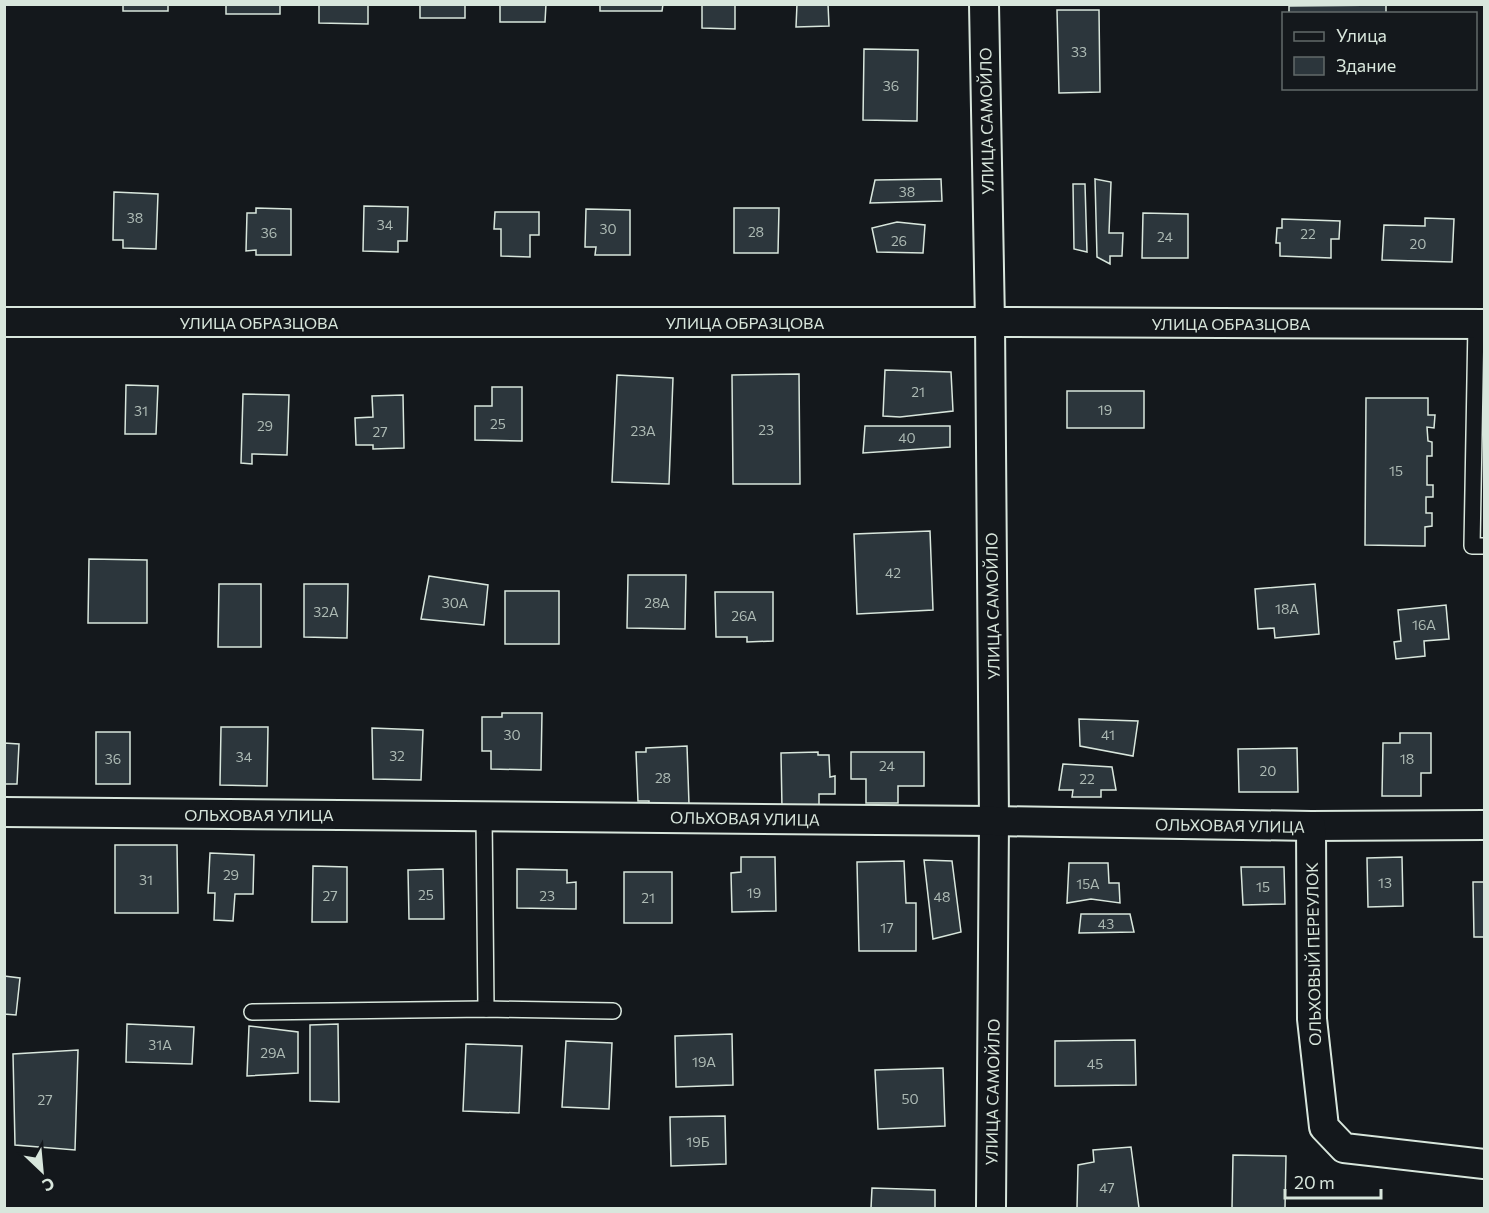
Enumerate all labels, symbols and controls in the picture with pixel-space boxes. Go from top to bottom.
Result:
legend [1282,12,1477,90]
text: Улица [1336,24,1387,46]
house number: 33 [1071,43,1087,60]
street label: УЛИЦА САМОЙЛО [975,47,997,195]
text: Здание [1336,54,1396,76]
house number: 36 [883,77,899,94]
house number: 38 [899,183,915,200]
house number: 38 [127,209,143,226]
house number: 34 [377,216,394,233]
house number: 30 [599,220,617,237]
house number: 28 [748,223,764,240]
house number: 36 [261,224,277,241]
house number: 22 [1300,225,1316,242]
house number: 24 [1157,228,1174,245]
house number: 26 [891,232,907,249]
house number: 20 [1410,235,1426,252]
street label: УЛИЦА ОБРАЗЦОВА [180,313,338,332]
street label: УЛИЦА ОБРАЗЦОВА [666,313,824,332]
street label: УЛИЦА ОБРАЗЦОВА [1152,314,1310,333]
house number: 21 [911,383,925,400]
house number: 19 [1098,401,1112,418]
house number: 31 [134,402,148,419]
house number: 25 [490,415,506,432]
house number: 29 [257,417,273,434]
house number: 23 [758,421,774,438]
house number: 23А [630,422,656,439]
house number: 27 [372,423,388,440]
house number: 40 [898,429,916,446]
house number: 15 [1389,462,1403,479]
street label: УЛИЦА САМОЙЛО [981,532,1003,680]
house number: 42 [885,564,901,581]
house number: 30А [442,594,469,611]
house number: 28А [644,594,670,611]
house number: 18А [1275,600,1299,617]
house number: 32А [313,603,339,620]
house number: 26А [731,607,757,624]
house number: 16А [1412,616,1436,633]
house number: 30 [503,726,521,743]
house number: 41 [1101,726,1115,743]
house number: 32 [389,747,405,764]
house number: 34 [236,748,253,765]
house number: 36 [105,750,121,767]
house number: 18 [1400,750,1414,767]
house number: 24 [879,757,896,774]
house number: 20 [1260,762,1276,779]
house number: 28 [655,769,671,786]
house number: 22 [1079,770,1095,787]
street label: ОЛЬХОВАЯ УЛИЦА [184,805,334,824]
street label: ОЛЬХОВАЯ УЛИЦА [670,807,820,829]
street label: ОЛЬХОВАЯ УЛИЦА [1155,814,1305,836]
street label: ОЛЬХОВЫЙ ПЕРЕУЛОК [1302,862,1324,1046]
house number: 29 [223,866,239,883]
house number: 31 [139,871,153,888]
house number: 13 [1378,874,1392,891]
house number: 15А [1076,875,1100,892]
house number: 15 [1256,878,1270,895]
house number: 19 [747,884,761,901]
house number: 25 [418,886,434,903]
house number: 27 [322,887,338,904]
house number: 23 [539,887,555,904]
house number: 48 [934,888,950,905]
house number: 21 [641,889,655,906]
house number: 43 [1098,915,1114,932]
house number: 17 [880,919,894,936]
street label: УЛИЦА САМОЙЛО [981,1018,1003,1166]
house number: 31А [148,1036,172,1053]
house number: 29А [260,1044,286,1061]
house number: 19А [692,1053,716,1070]
house number: 45 [1087,1055,1103,1072]
house number: 50 [901,1090,919,1107]
house number: 27 [37,1091,53,1108]
house number: 19Б [686,1133,710,1150]
north arrow [12,1141,72,1201]
scale bar [1285,1162,1381,1200]
text: 20 m [1294,1171,1335,1193]
text: С [40,1174,58,1196]
house number: 47 [1099,1179,1115,1196]

